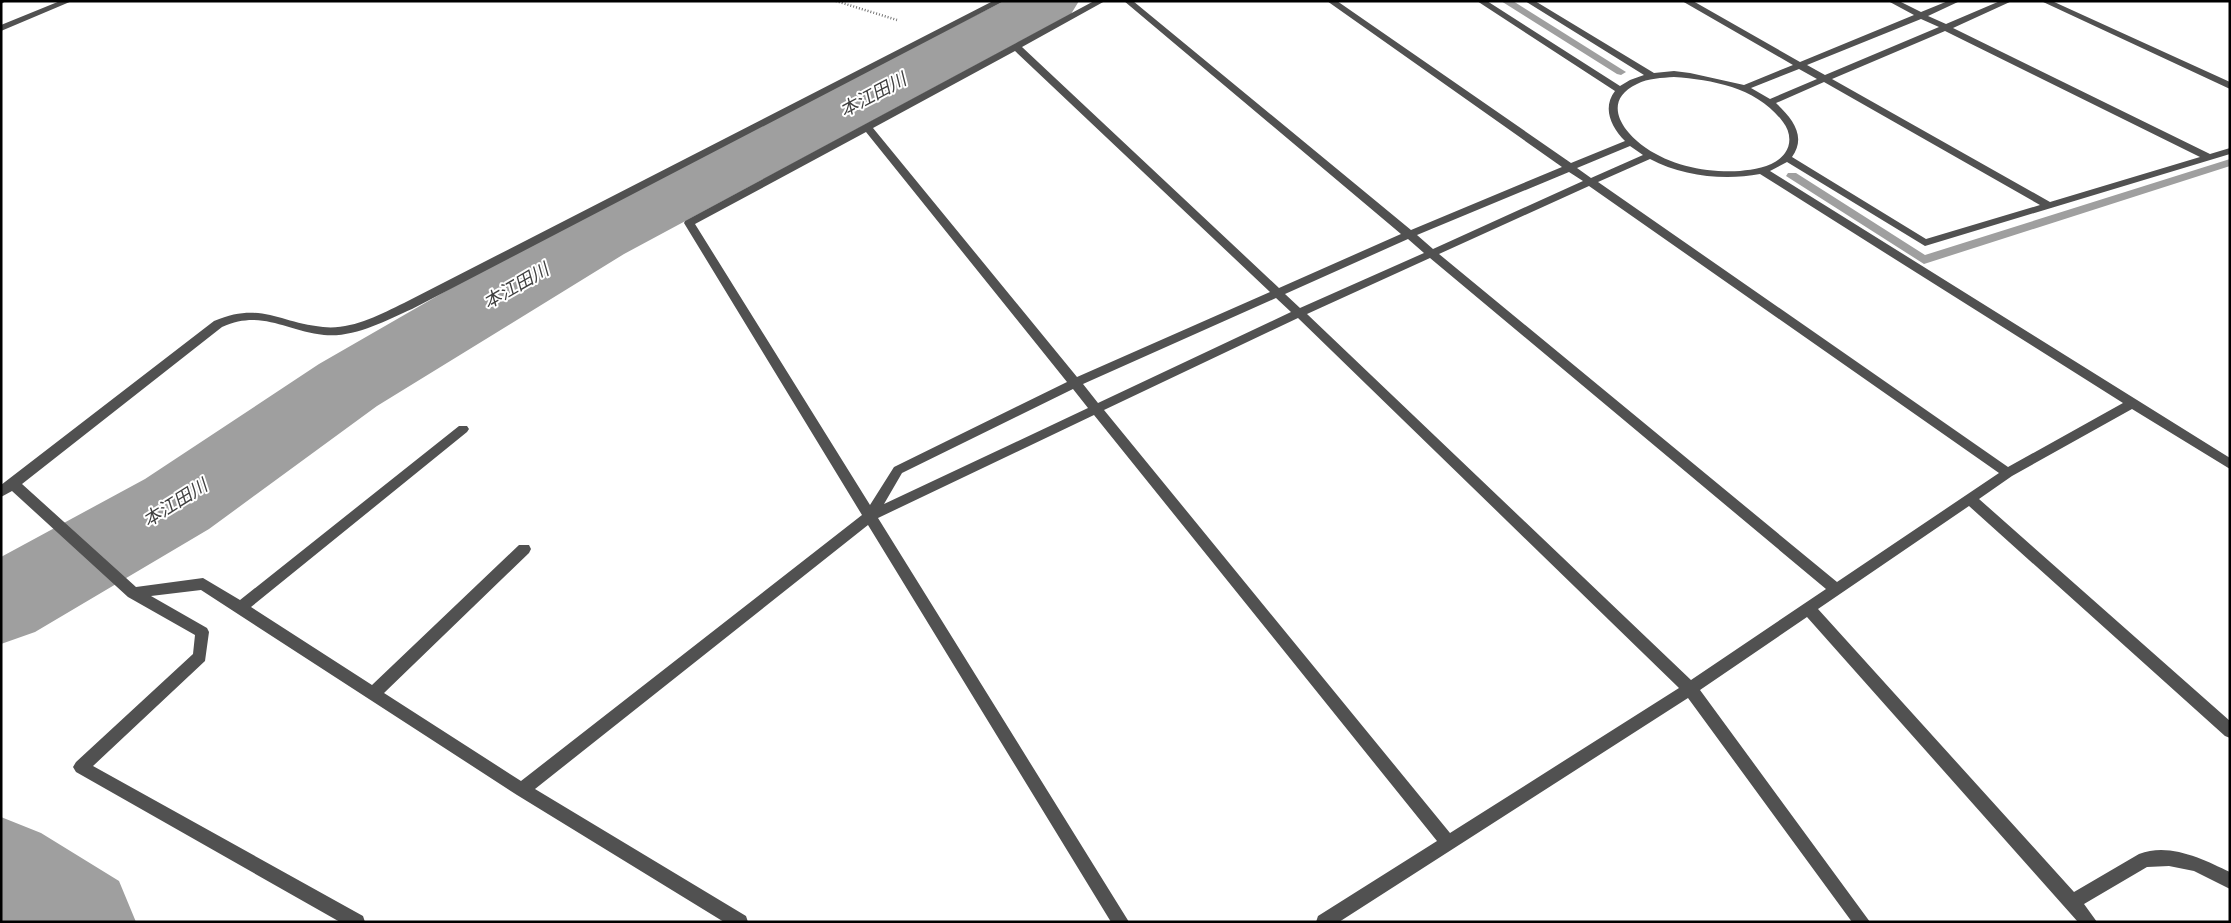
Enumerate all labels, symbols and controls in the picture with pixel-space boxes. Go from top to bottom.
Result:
water label: 本江田川 [836,67,911,121]
water label: 本江田川 [479,257,554,313]
water label: 本江田川 [139,474,213,531]

